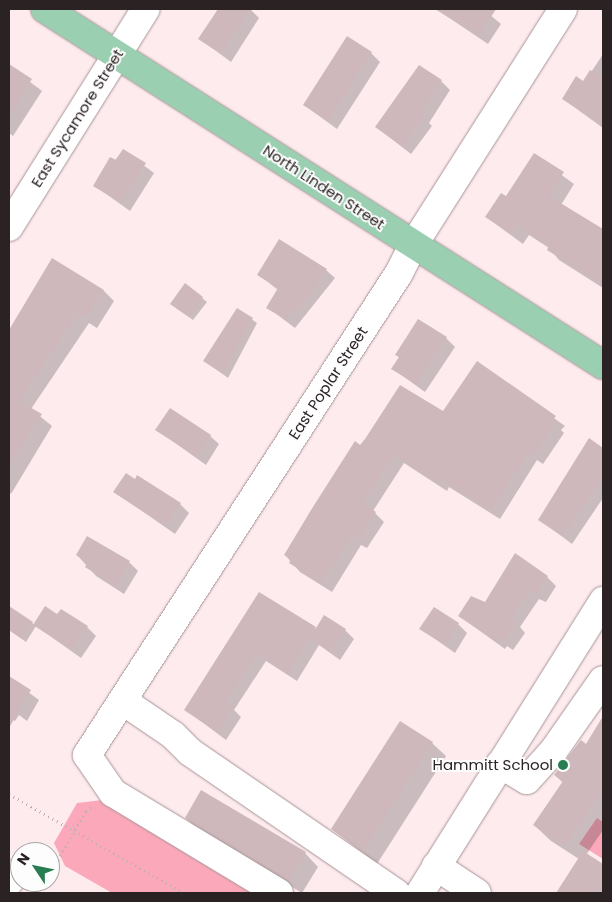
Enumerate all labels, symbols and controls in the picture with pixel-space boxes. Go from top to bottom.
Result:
street label: East Sycamore Street [27,46,127,190]
street label: North Linden Street [260,141,388,233]
street label: East Poplar Street [285,323,371,443]
place label: Hammitt School [433,756,553,774]
marker: Hammitt School [557,759,569,771]
north arrow [10,842,60,892]
text: N [12,849,35,869]

